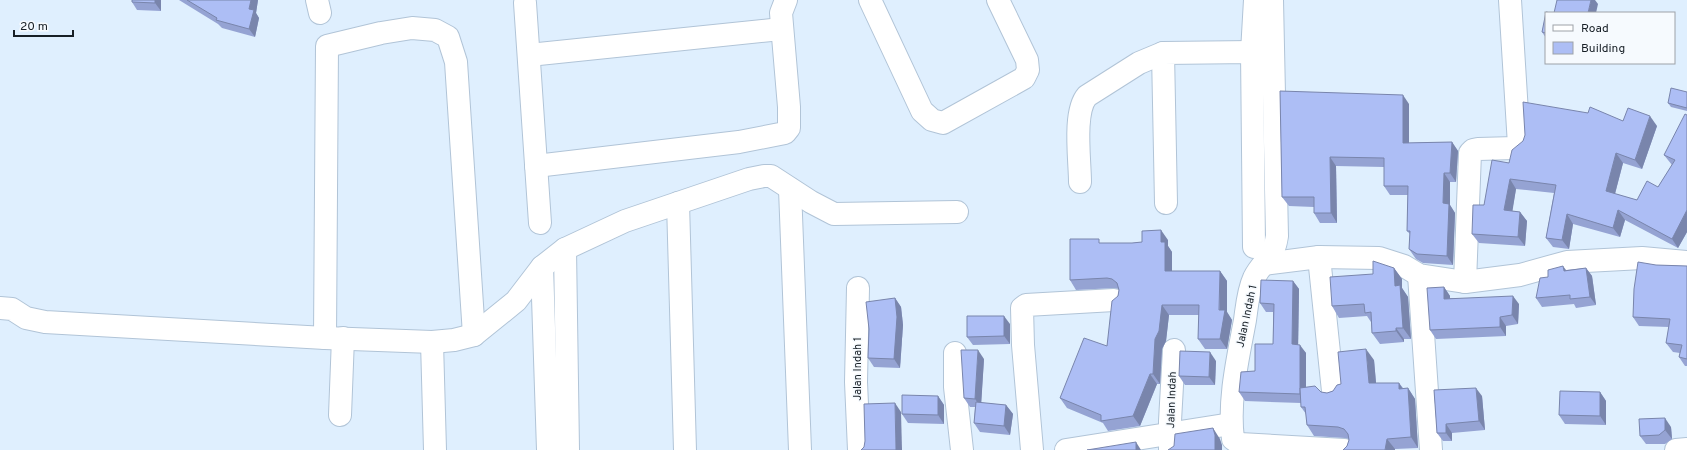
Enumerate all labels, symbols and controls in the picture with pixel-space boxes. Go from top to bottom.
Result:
scale bar [14,12,73,38]
legend [1545,12,1675,64]
text: 20 m [20,19,48,35]
text: Road [1581,21,1609,37]
text: Building [1581,41,1625,57]
street label: Jalan Indah 1 [1234,284,1260,349]
street label: Jalan Indah 1 [851,337,865,401]
street label: Jalan Indah [1164,371,1180,429]

